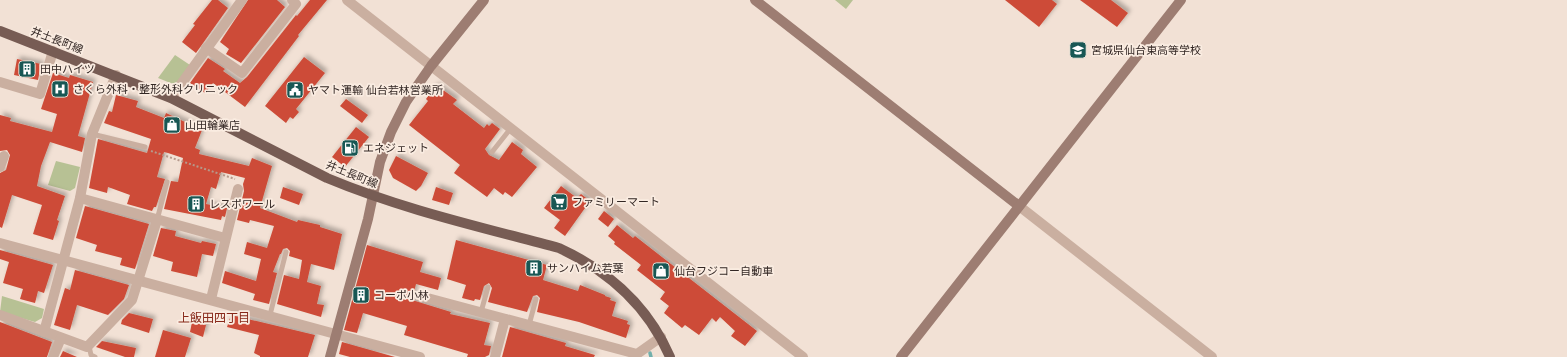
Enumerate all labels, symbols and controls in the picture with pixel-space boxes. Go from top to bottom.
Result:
street label: 井土長町線 [29,25,85,55]
school or university icon: 宮城県仙台東高等学校 [1068,40,1088,60]
place label: 宮城県仙台東高等学校 [1091,44,1201,56]
building icon: 田中ハイツ [17,59,37,79]
place label: 田中ハイツ [40,63,95,75]
hospital icon: さくら外科・整形外科クリニック [50,79,70,99]
public building icon: ヤマト運輸 仙台若林営業所 [285,80,305,100]
place label: さくら外科・整形外科クリニック [73,83,238,95]
place label: ヤマト運輸 仙台若林営業所 [308,84,444,96]
shop icon: 山田輪業店 [162,115,182,135]
place label: 山田輪業店 [185,119,240,131]
fuel station icon: エネジェット [340,138,360,158]
place label: エネジェット [363,142,429,154]
street label: 井土長町線 [324,158,380,190]
supermarket icon: ファミリーマート [549,192,569,212]
building icon: レスポワール [186,194,206,214]
place label: ファミリーマート [572,196,660,208]
place label: レスポワール [209,198,275,210]
building icon: サンハイム若葉 [524,258,544,278]
shop icon: 仙台フジコー自動車 [651,261,671,281]
place label: サンハイム若葉 [547,262,624,274]
place label: 仙台フジコー自動車 [674,265,773,277]
building icon: コーポ小林 [351,285,371,305]
place label: コーポ小林 [374,289,429,301]
district label: 上飯田四丁目 [178,311,250,325]

